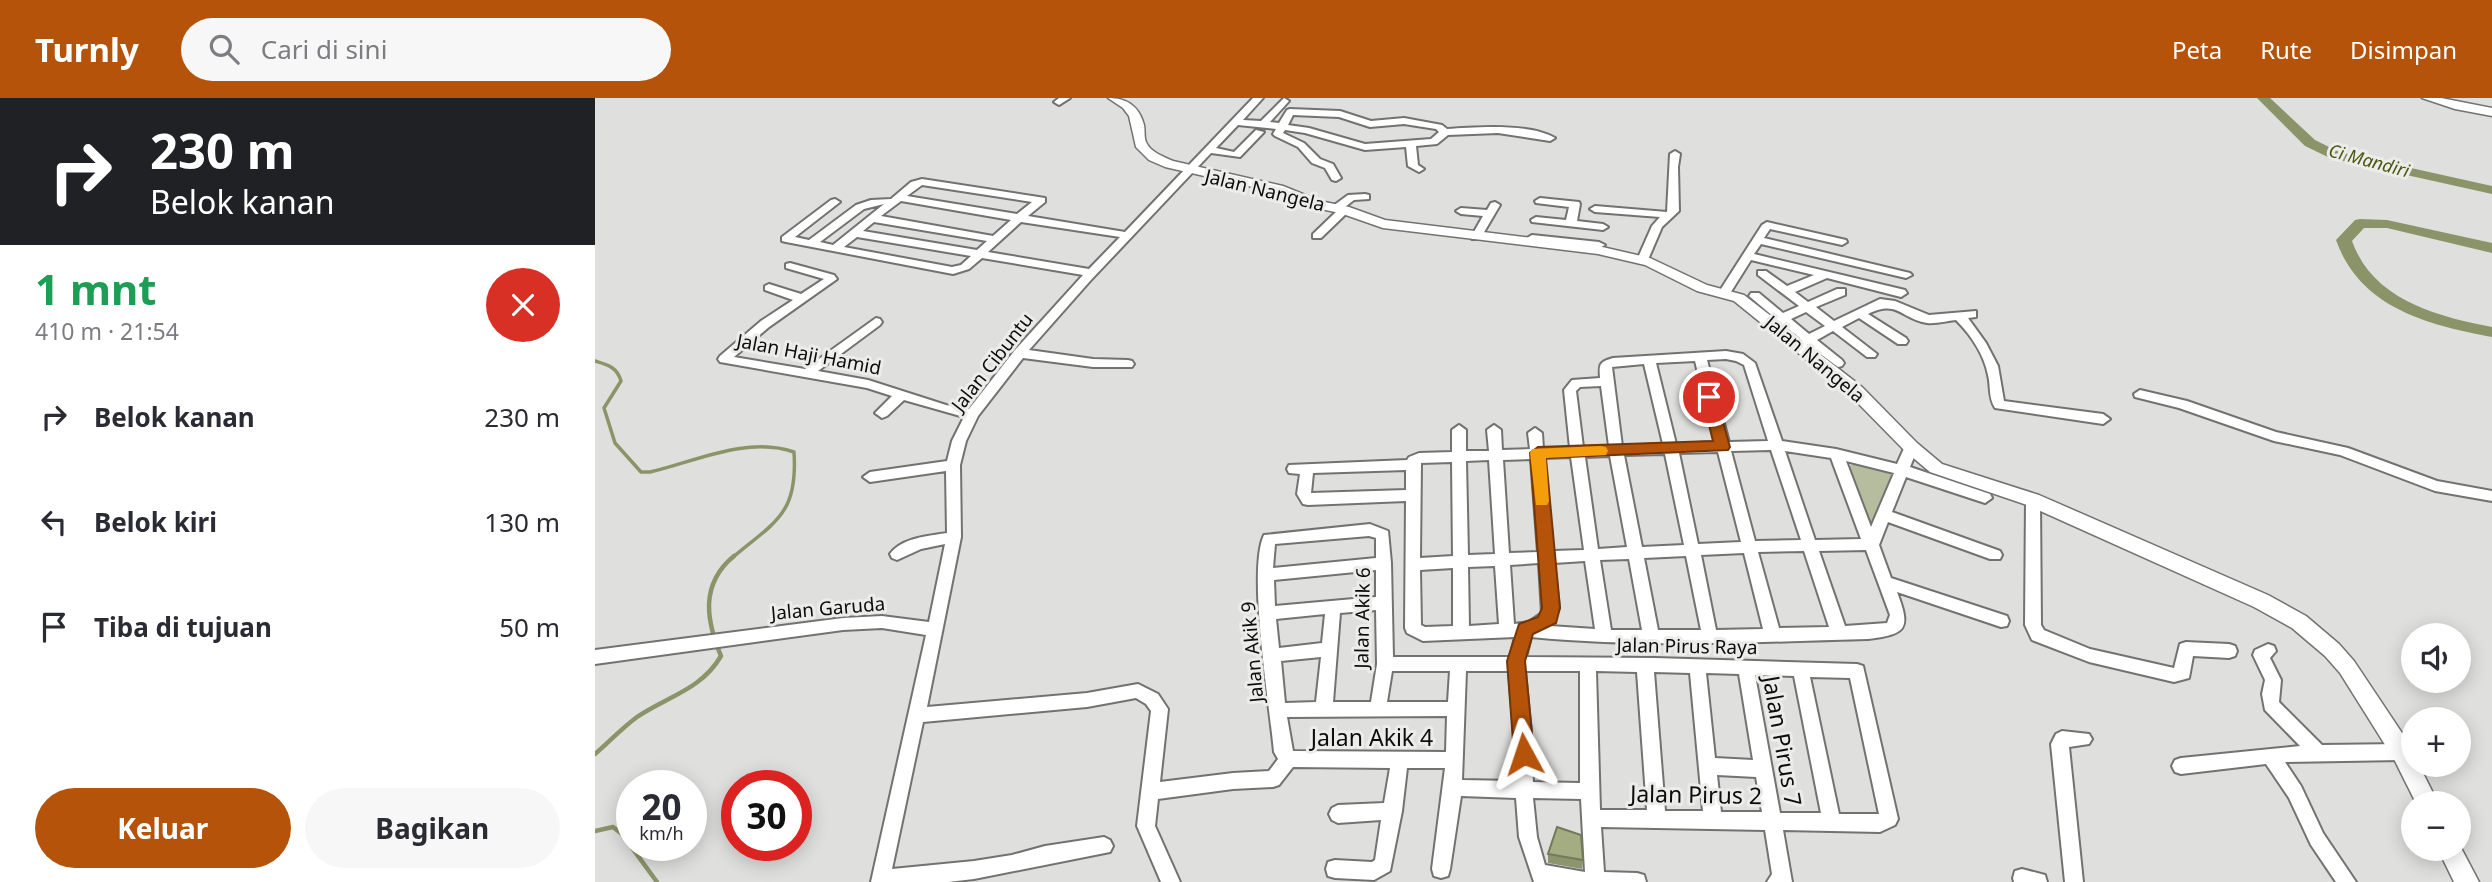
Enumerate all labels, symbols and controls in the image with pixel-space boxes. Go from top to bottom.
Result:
search box [181,18,671,81]
text: Turnly [35,27,139,72]
icon: search [205,30,243,68]
text: Cari di sini [261,31,387,67]
text: Peta [2172,33,2222,66]
text: Rute [2260,33,2312,66]
text: Disimpan [2350,33,2457,66]
text: 230 m [150,117,295,183]
icon: right [35,126,126,217]
water label: Ci Mandiri [2326,138,2413,182]
street label: Jalan Nangela [1200,162,1328,217]
text: Belok kanan [150,180,334,223]
text: 1 mnt [35,260,156,317]
button: close [486,268,560,342]
street label: Jalan Cibuntu [944,307,1039,418]
street label: Jalan Nangela [1758,308,1870,408]
text: 410 m · 21:54 [35,315,179,347]
street label: Jalan Haji Hamid [733,327,883,381]
pin [1679,367,1739,427]
icon: arrive [1690,378,1728,416]
icon: right [35,398,73,436]
text: Belok kanan [94,399,255,435]
text: 230 m [484,399,560,435]
icon: left [35,503,73,541]
text: Belok kiri [94,504,217,540]
text: 130 m [484,504,560,540]
street label: Jalan Akik 6 [1348,567,1376,671]
street label: Jalan Garuda [768,590,886,626]
street label: Jalan Akik 9 [1235,600,1270,706]
icon: arrive [35,608,73,646]
text: Tiba di tujuan [94,609,272,645]
text: 50 m [499,609,560,645]
map controls [2401,623,2471,861]
button: sound [2401,623,2471,693]
street label: Jalan Pirus Raya [1614,632,1758,660]
street label: Jalan Pirus 7 [1755,671,1810,809]
button: + [2401,707,2471,777]
position arrow [1487,717,1561,791]
street label: Jalan Akik 4 [1309,721,1433,753]
speed limit sign: 30 [721,770,812,861]
street label: Jalan Pirus 2 [1628,777,1762,811]
text: 20 [641,783,682,830]
button: Keluar [35,788,291,868]
button: Bagikan [305,788,560,868]
button: − [2401,791,2471,861]
text: km/h [639,821,684,845]

